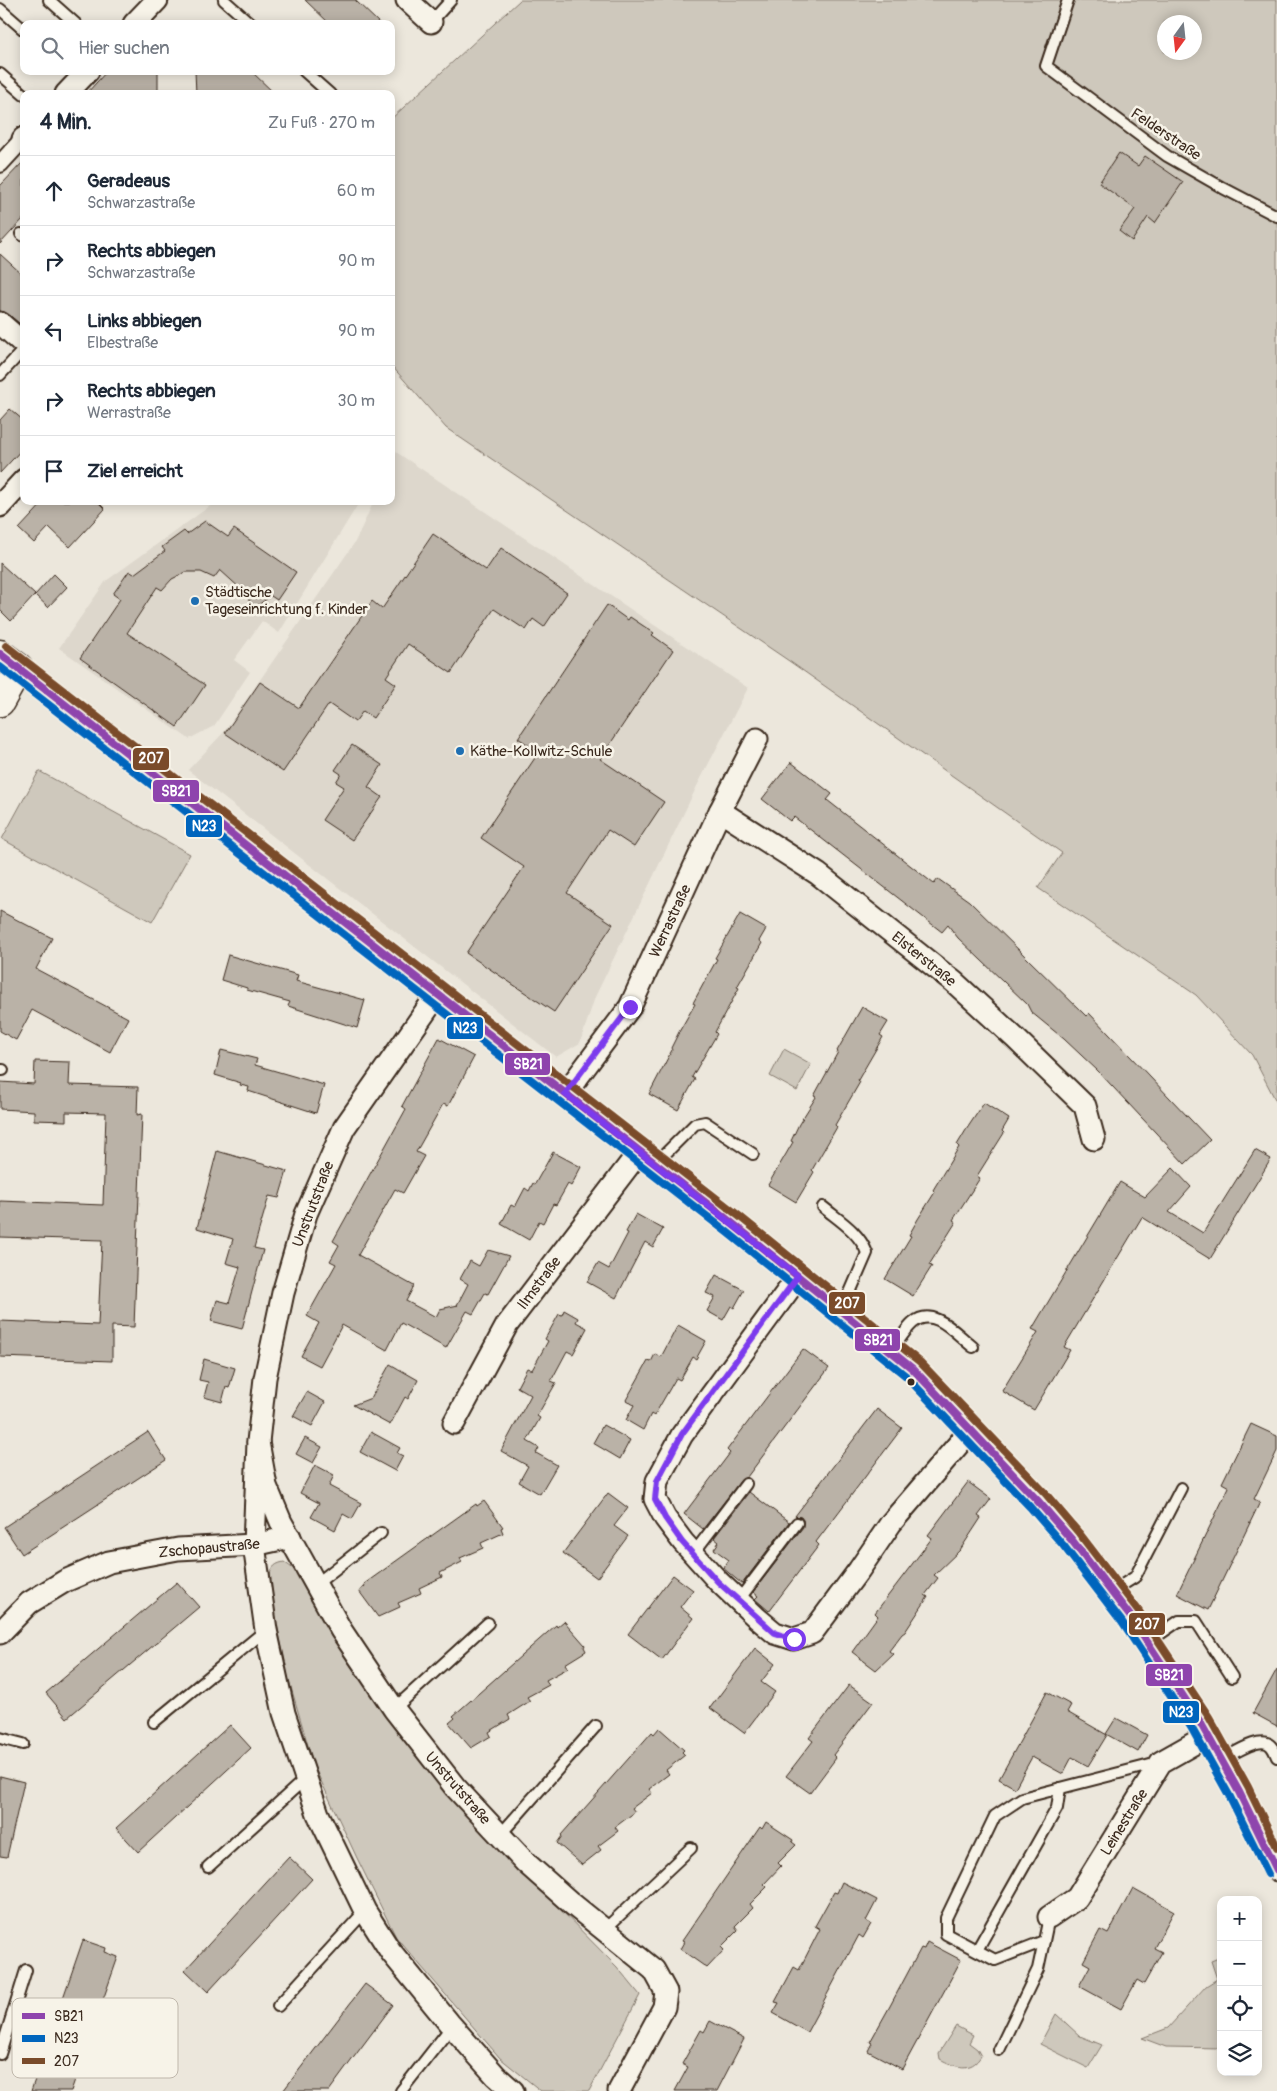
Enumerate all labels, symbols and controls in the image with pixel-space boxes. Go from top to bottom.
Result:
north arrow [1157,15,1202,60]
search box [20,20,395,75]
icon: search [38,34,66,62]
text: Hier suchen [78,36,170,60]
street label: Felderstraße [1127,104,1205,165]
text: 4 Min. [40,109,92,136]
text: Zu Fuß · 270 m [268,113,375,133]
text: Geradeaus [87,169,170,193]
icon: ahead [40,177,68,205]
text: 60 m [337,181,375,201]
text: Schwarzastraße [87,193,195,213]
text: Rechts abbiegen [87,239,216,263]
icon: right [40,247,68,275]
text: 90 m [338,251,375,271]
text: Schwarzastraße [87,263,195,283]
text: Links abbiegen [87,309,202,333]
icon: left [40,317,68,345]
text: 90 m [338,321,375,341]
text: Elbestraße [87,333,158,353]
text: Rechts abbiegen [87,379,216,403]
icon: right [40,387,68,415]
text: 30 m [337,391,375,411]
text: Werrastraße [87,403,171,423]
icon: arrive [40,457,68,485]
text: Ziel erreicht [87,459,183,483]
place label: Städtische Tageseinrichtung f. Kinder [205,583,369,619]
marker: Städtische Tageseinrichtung f. Kinder [189,595,201,607]
place label: Käthe-Kollwitz-Schule [470,742,613,761]
marker: Käthe-Kollwitz-Schule [454,745,466,757]
line badge: 207 [132,747,170,771]
text: 207 [139,750,164,767]
line badge: SB21 [152,779,200,803]
text: SB21 [161,783,191,800]
line badge: N23 [185,814,223,838]
text: N23 [192,818,217,835]
street label: Werrastraße [645,881,696,961]
street label: Elsterstraße [888,928,960,992]
route end [619,996,642,1019]
line badge: N23 [446,1016,484,1040]
text: N23 [453,1020,478,1037]
line badge: SB21 [504,1052,551,1076]
text: SB21 [513,1056,543,1073]
street label: Unstrutstraße [288,1158,339,1250]
street label: Ilmstraße [513,1253,566,1314]
line badge: 207 [828,1291,866,1315]
text: 207 [835,1295,860,1312]
line badge: SB21 [854,1328,901,1352]
text: SB21 [863,1332,893,1349]
unlabelled marker [906,1377,916,1387]
street label: Zschopaustraße [158,1535,261,1562]
line badge: 207 [1128,1612,1166,1636]
text: 207 [1135,1616,1160,1633]
route start [783,1628,806,1651]
line badge: SB21 [1145,1663,1193,1687]
text: SB21 [1154,1667,1184,1684]
line badge: N23 [1162,1700,1200,1724]
text: N23 [1169,1704,1194,1721]
street label: Unstrutstraße [421,1748,495,1829]
street label: Leinestraße [1097,1785,1153,1859]
map controls [1217,1896,1262,2076]
button: + [1217,1896,1262,1941]
button: − [1217,1941,1262,1986]
button: locate [1217,1986,1262,2031]
legend [12,1998,178,2078]
text: SB21 [54,2008,83,2025]
text: N23 [54,2030,79,2047]
button: layers [1217,2031,1262,2076]
text: 207 [54,2053,79,2070]

